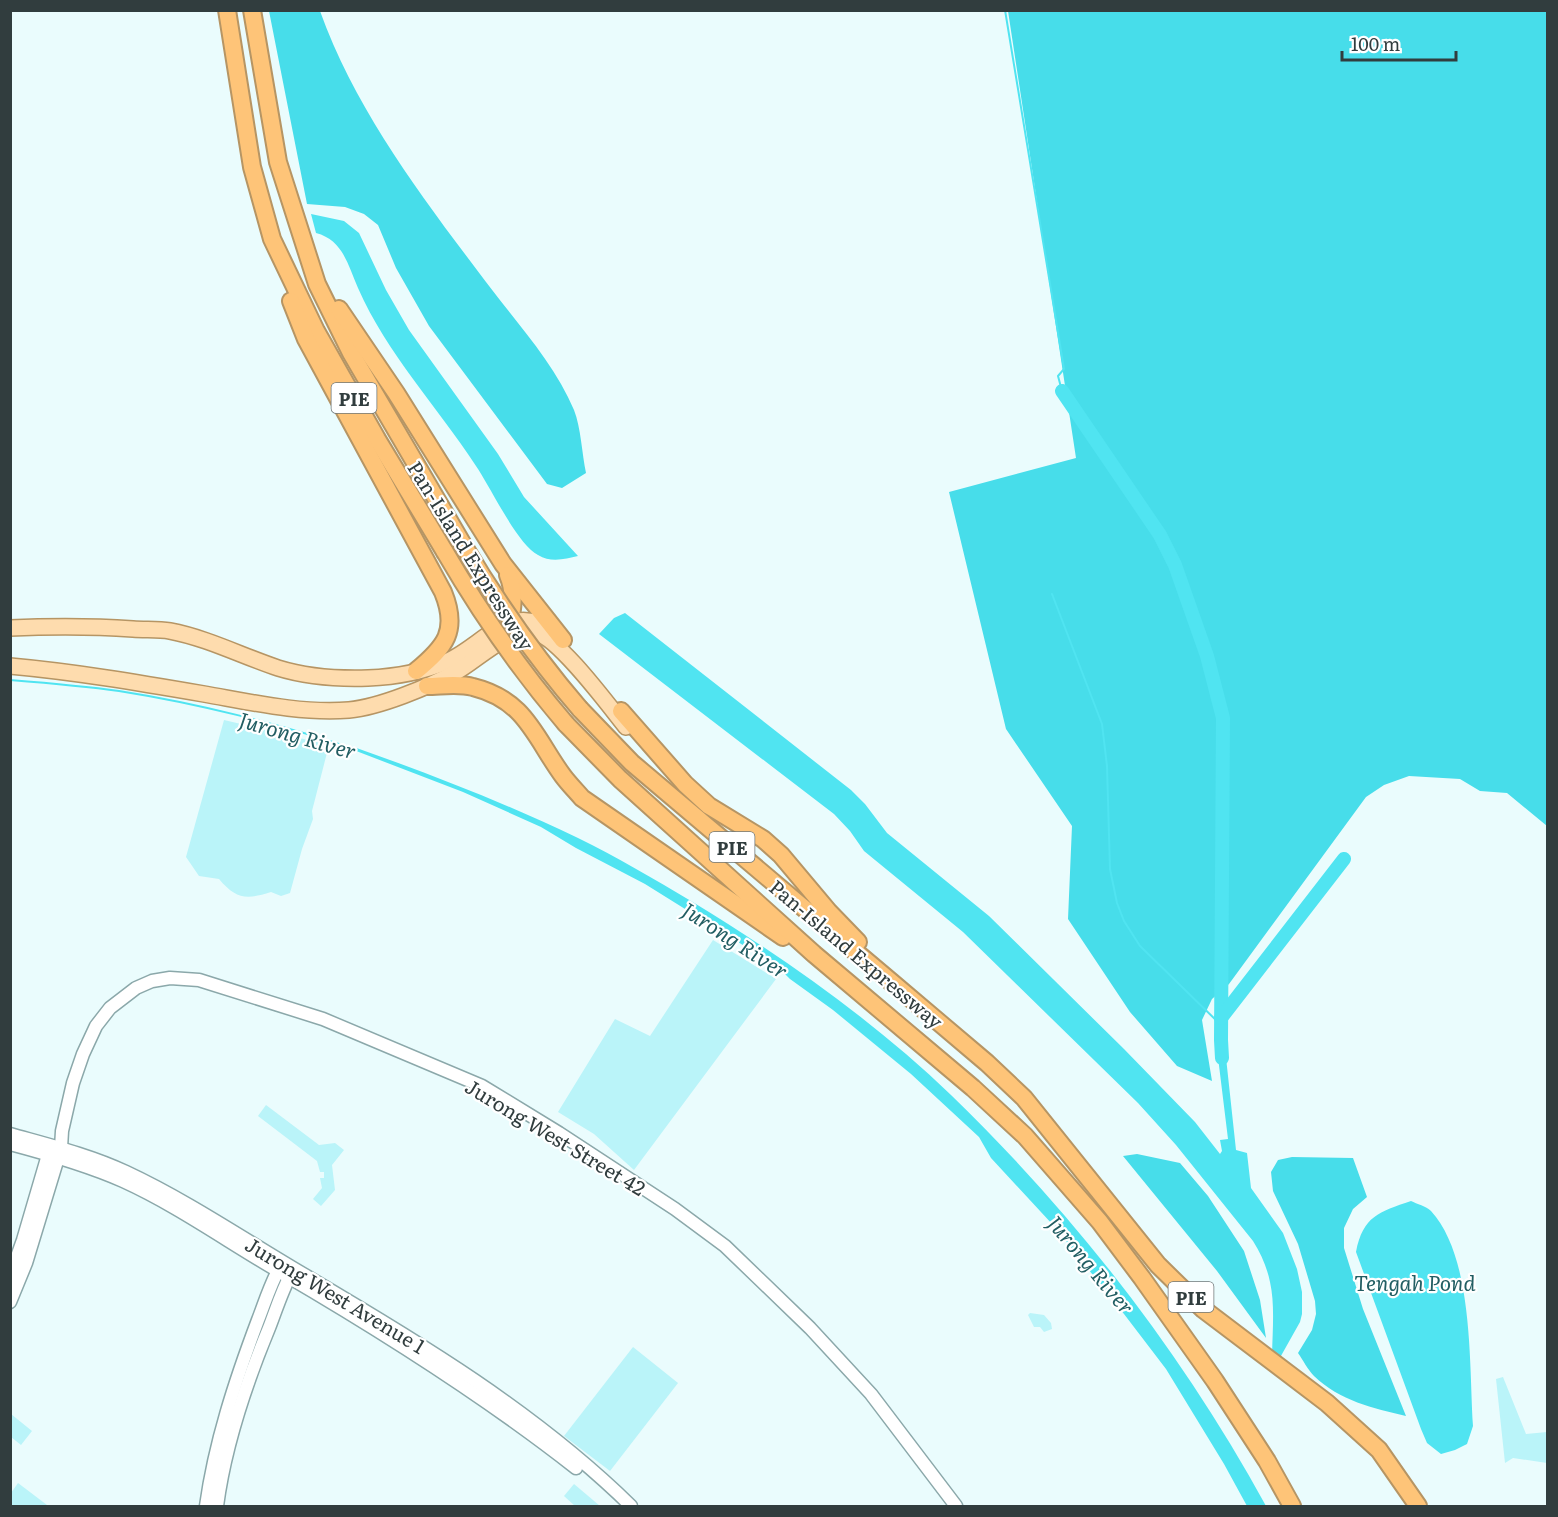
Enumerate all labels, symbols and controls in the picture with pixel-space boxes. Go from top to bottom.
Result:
scale bar [1342,24,1456,62]
text: 100 m [1351,30,1400,57]
road number: PIE [332,383,376,413]
street label: Pan-Island Expressway [401,454,543,656]
water label: Jurong River [236,702,360,766]
road number: PIE [710,832,754,862]
street label: Pan-Island Expressway [764,871,951,1035]
water label: Jurong River [677,893,795,985]
street label: Jurong West Street 42 [460,1070,652,1202]
water label: Jurong River [1041,1208,1143,1320]
street label: Jurong West Avenue 1 [240,1228,432,1360]
water label: Tengah Pond [1354,1266,1476,1297]
road number: PIE [1168,1282,1214,1312]

